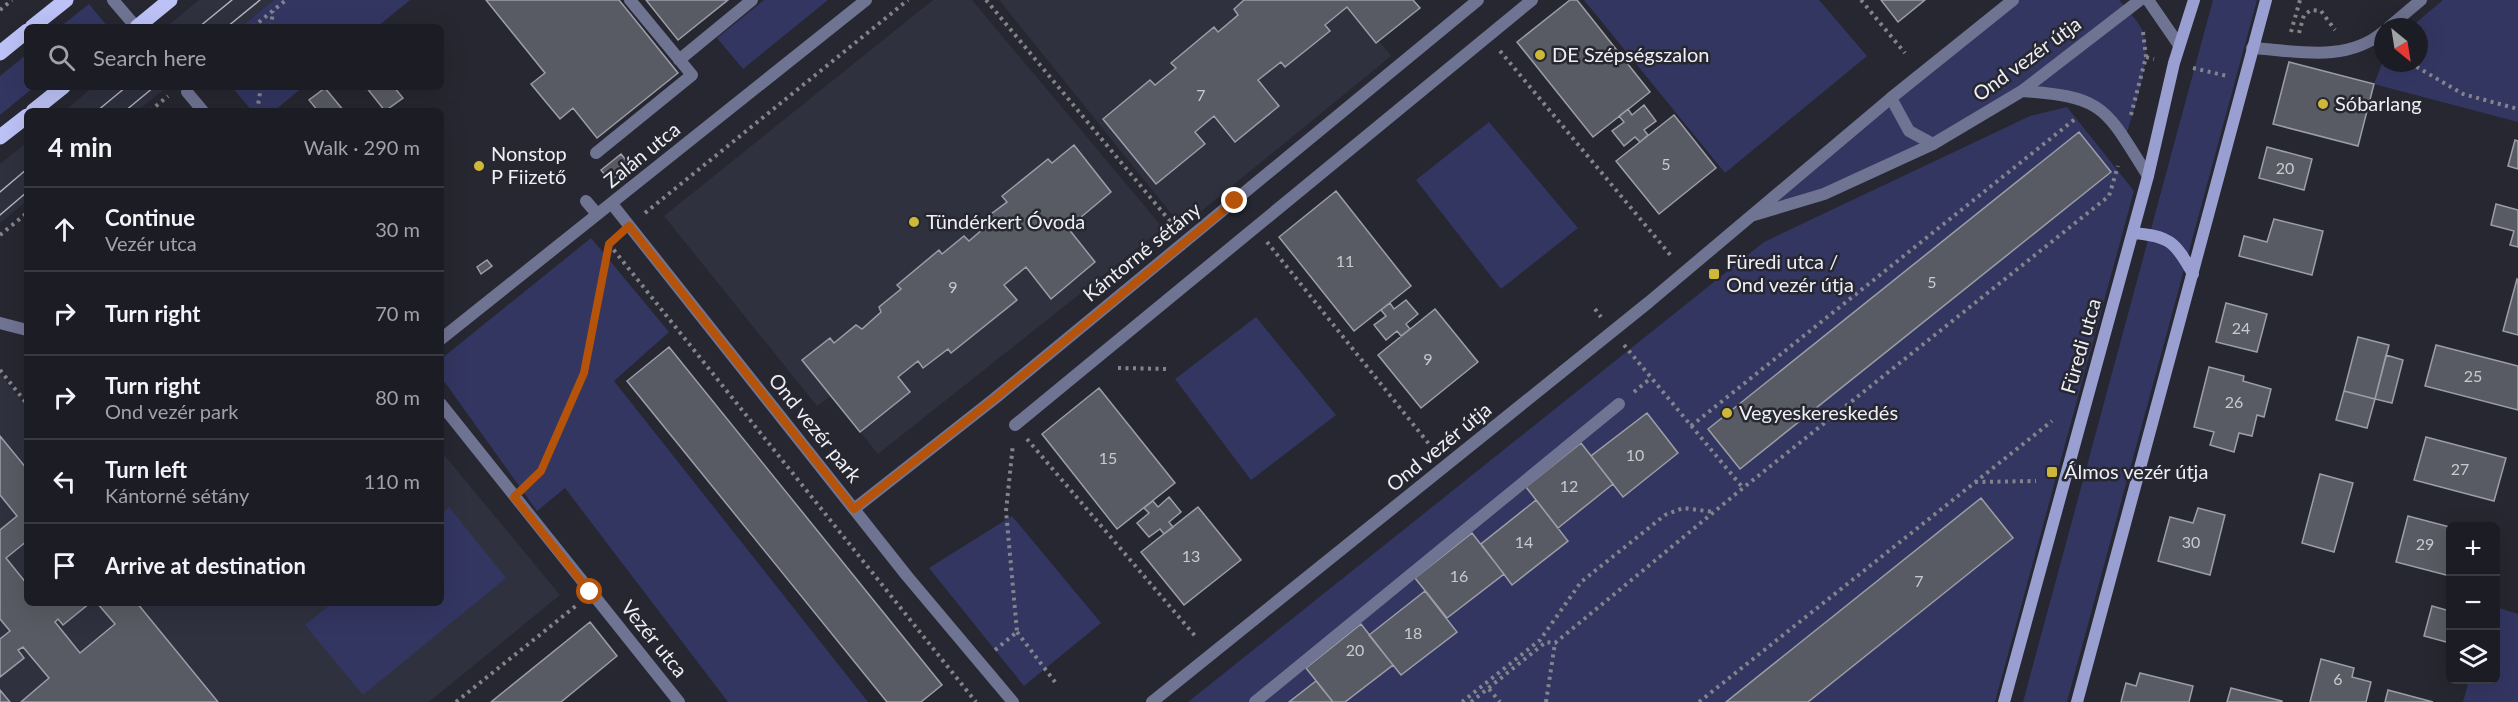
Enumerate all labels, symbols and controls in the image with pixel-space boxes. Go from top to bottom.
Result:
street label: Ond vezér útja [1968,11,2085,105]
north arrow [2374,18,2428,72]
search box [24,24,444,90]
icon: search [45,41,78,74]
place label: DE Szépségszalon [1552,42,1710,66]
text: Search here [93,44,206,71]
marker: DE Szépségszalon [1533,48,1547,62]
house number: 7 [1196,85,1206,104]
place label: Sóbarlang [2335,91,2422,115]
marker: Sóbarlang [2316,97,2330,111]
street label: Zalán utca [599,116,684,192]
text: 4 min [48,131,112,163]
text: Walk · 290 m [304,135,420,159]
place label: Nonstop P Fiizető [491,141,567,188]
house number: 5 [1661,154,1671,173]
house number: 20 [2276,158,2294,177]
marker: Nonstop P Fiizető [472,159,486,173]
route end [1221,187,1247,213]
street label: Kántorné sétány [1078,196,1205,306]
text: Continue [105,204,195,231]
place label: Tündérkert Óvoda [926,209,1085,233]
icon: ahead [48,213,81,246]
marker: Tündérkert Óvoda [907,215,921,229]
text: 30 m [375,217,420,241]
text: Vezér utca [105,231,197,255]
place label: Füredi utca / Ond vezér útja [1726,249,1854,296]
house number: 11 [1336,251,1354,270]
marker: Füredi utca / Ond vezér útja [1707,267,1721,281]
house number: 5 [1927,272,1937,291]
house number: 9 [948,277,958,296]
street label: Füredi utca [2055,295,2105,396]
icon: right [48,297,81,330]
text: Turn right [105,300,200,327]
text: 70 m [375,301,420,325]
house number: 24 [2232,318,2250,337]
house number: 9 [1423,349,1433,368]
house number: 25 [2464,366,2482,385]
street label: Ond vezér park [764,368,868,487]
text: Turn right [105,372,200,399]
icon: right [48,381,81,414]
text: 80 m [375,385,420,409]
house number: 26 [2225,392,2243,411]
street label: Ond vezér útja [1381,397,1496,496]
text: Ond vezér park [105,399,238,423]
place label: Vegyeskereskedés [1739,400,1898,424]
marker: Vegyeskereskedés [1720,406,1734,420]
house number: 10 [1626,445,1644,464]
house number: 15 [1099,448,1117,467]
text: Turn left [105,456,187,483]
place label: Álmos vezér útja [2064,459,2208,483]
house number: 27 [2451,459,2469,478]
icon: left [48,465,81,498]
marker: Álmos vezér útja [2045,465,2059,479]
text: 110 m [364,469,420,493]
house number: 12 [1560,476,1578,495]
text: Kántorné sétány [105,483,249,507]
map controls [2446,522,2500,684]
button: + [2446,522,2500,576]
house number: 14 [1515,532,1533,551]
house number: 30 [2182,532,2200,551]
house number: 29 [2416,534,2434,553]
house number: 13 [1182,546,1200,565]
icon: arrive [48,549,81,582]
text: Arrive at destination [105,552,306,579]
house number: 16 [1450,566,1468,585]
house number: 7 [1914,571,1924,590]
button: − [2446,576,2500,630]
route start [576,578,602,604]
street label: Vezér utca [617,595,693,682]
house number: 18 [1404,623,1422,642]
button: layers [2446,630,2500,684]
house number: 20 [1346,640,1364,659]
house number: 6 [2333,669,2343,688]

